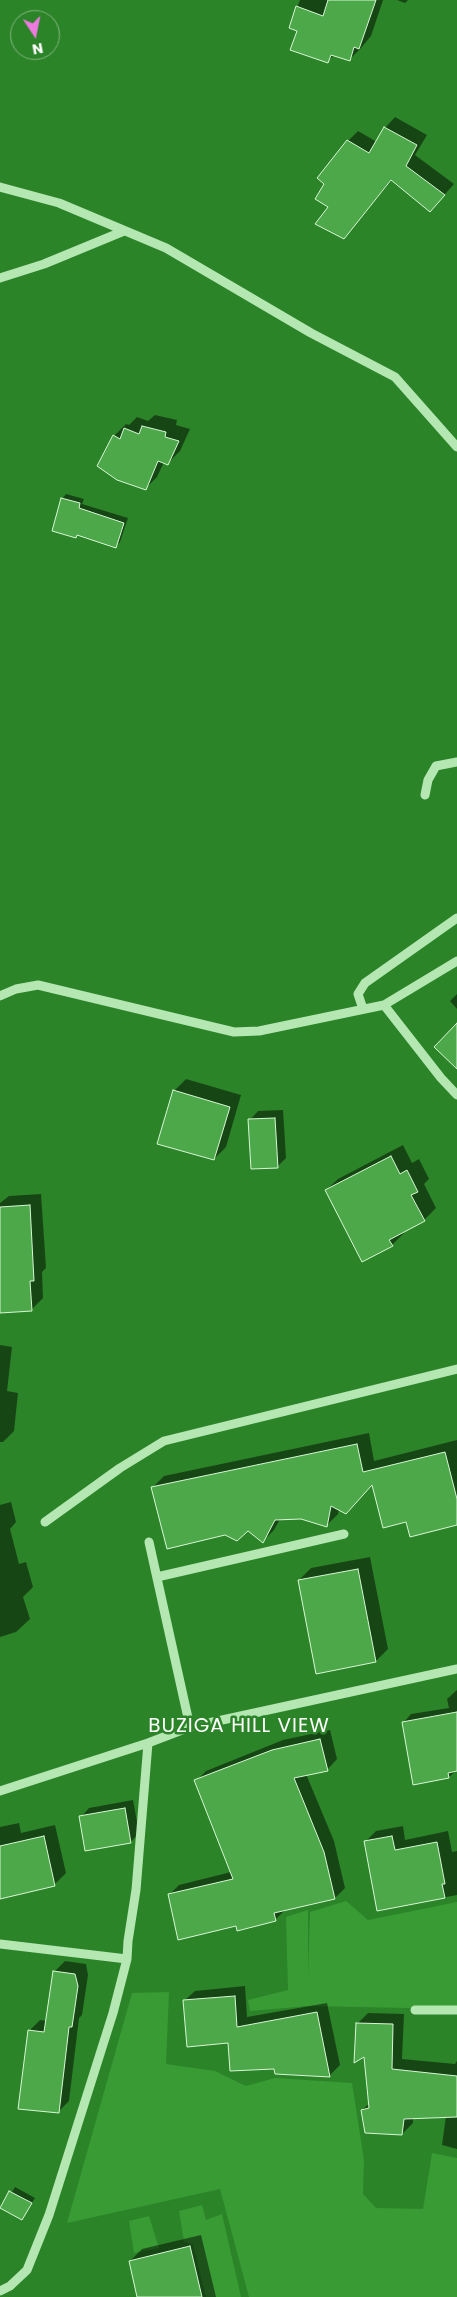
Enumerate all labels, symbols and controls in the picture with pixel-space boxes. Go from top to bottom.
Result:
north arrow [10,10,60,60]
text: N [31,38,45,60]
district label: BUZIGA HILL VIEW [146,1715,332,1739]

